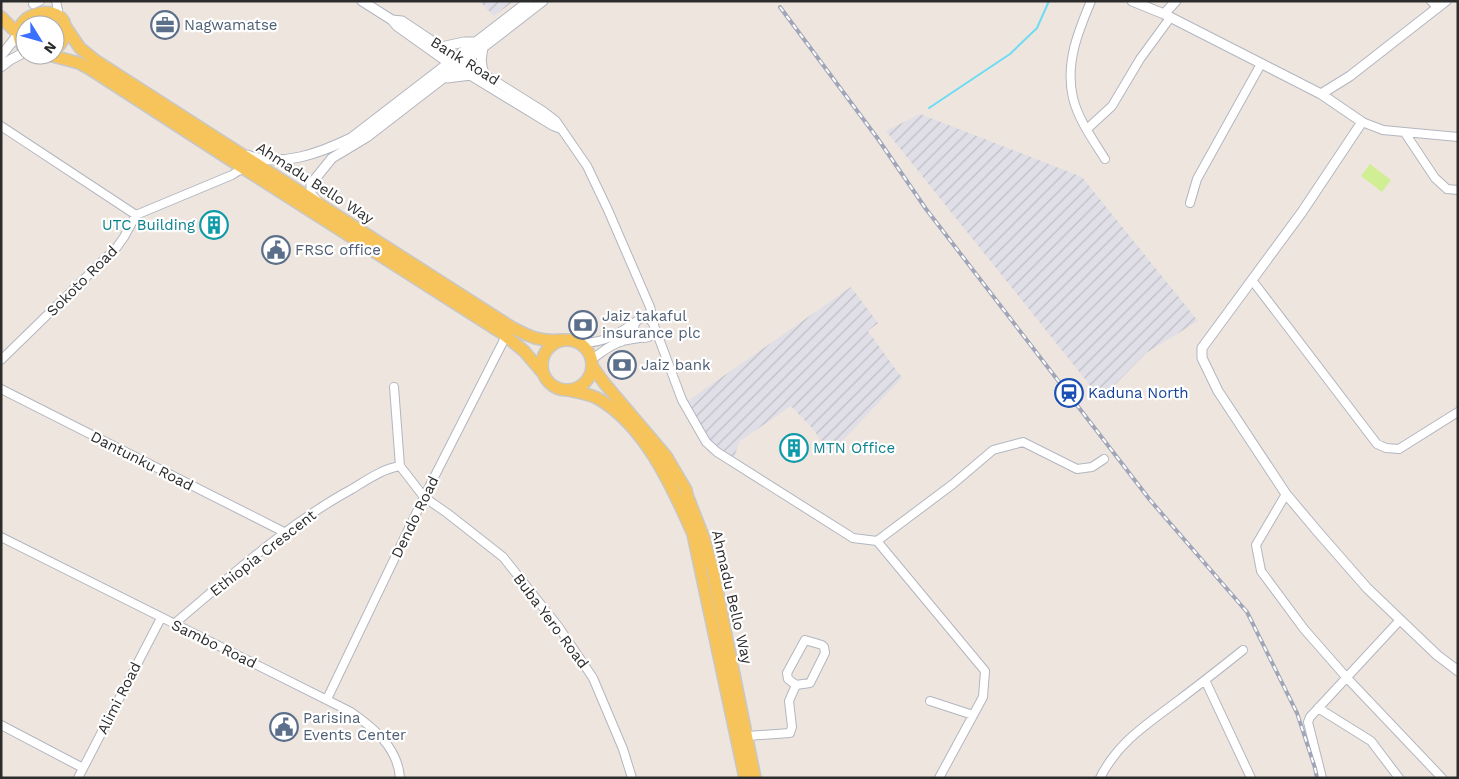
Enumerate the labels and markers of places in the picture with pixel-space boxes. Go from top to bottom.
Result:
office icon: Nagwamatse [150,10,180,40]
place label: Nagwamatse [184,16,277,34]
building icon: UTC Building [199,210,229,240]
place label: UTC Building [102,216,195,234]
public building icon: FRSC office [261,235,291,265]
place label: FRSC office [295,241,381,259]
place label: Jaiz takaful insurance plc [602,307,701,342]
bank icon: Jaiz takaful insurance plc [568,310,598,340]
bank icon: Jaiz bank [607,350,637,380]
place label: Jaiz bank [641,356,711,374]
station icon: Kaduna North [1054,378,1084,408]
place label: Kaduna North [1088,384,1188,402]
building icon: MTN Office [779,433,809,463]
place label: MTN Office [813,439,895,457]
place label: Parisina Events Center [303,709,406,744]
public building icon: Parisina Events Center [269,712,299,742]

